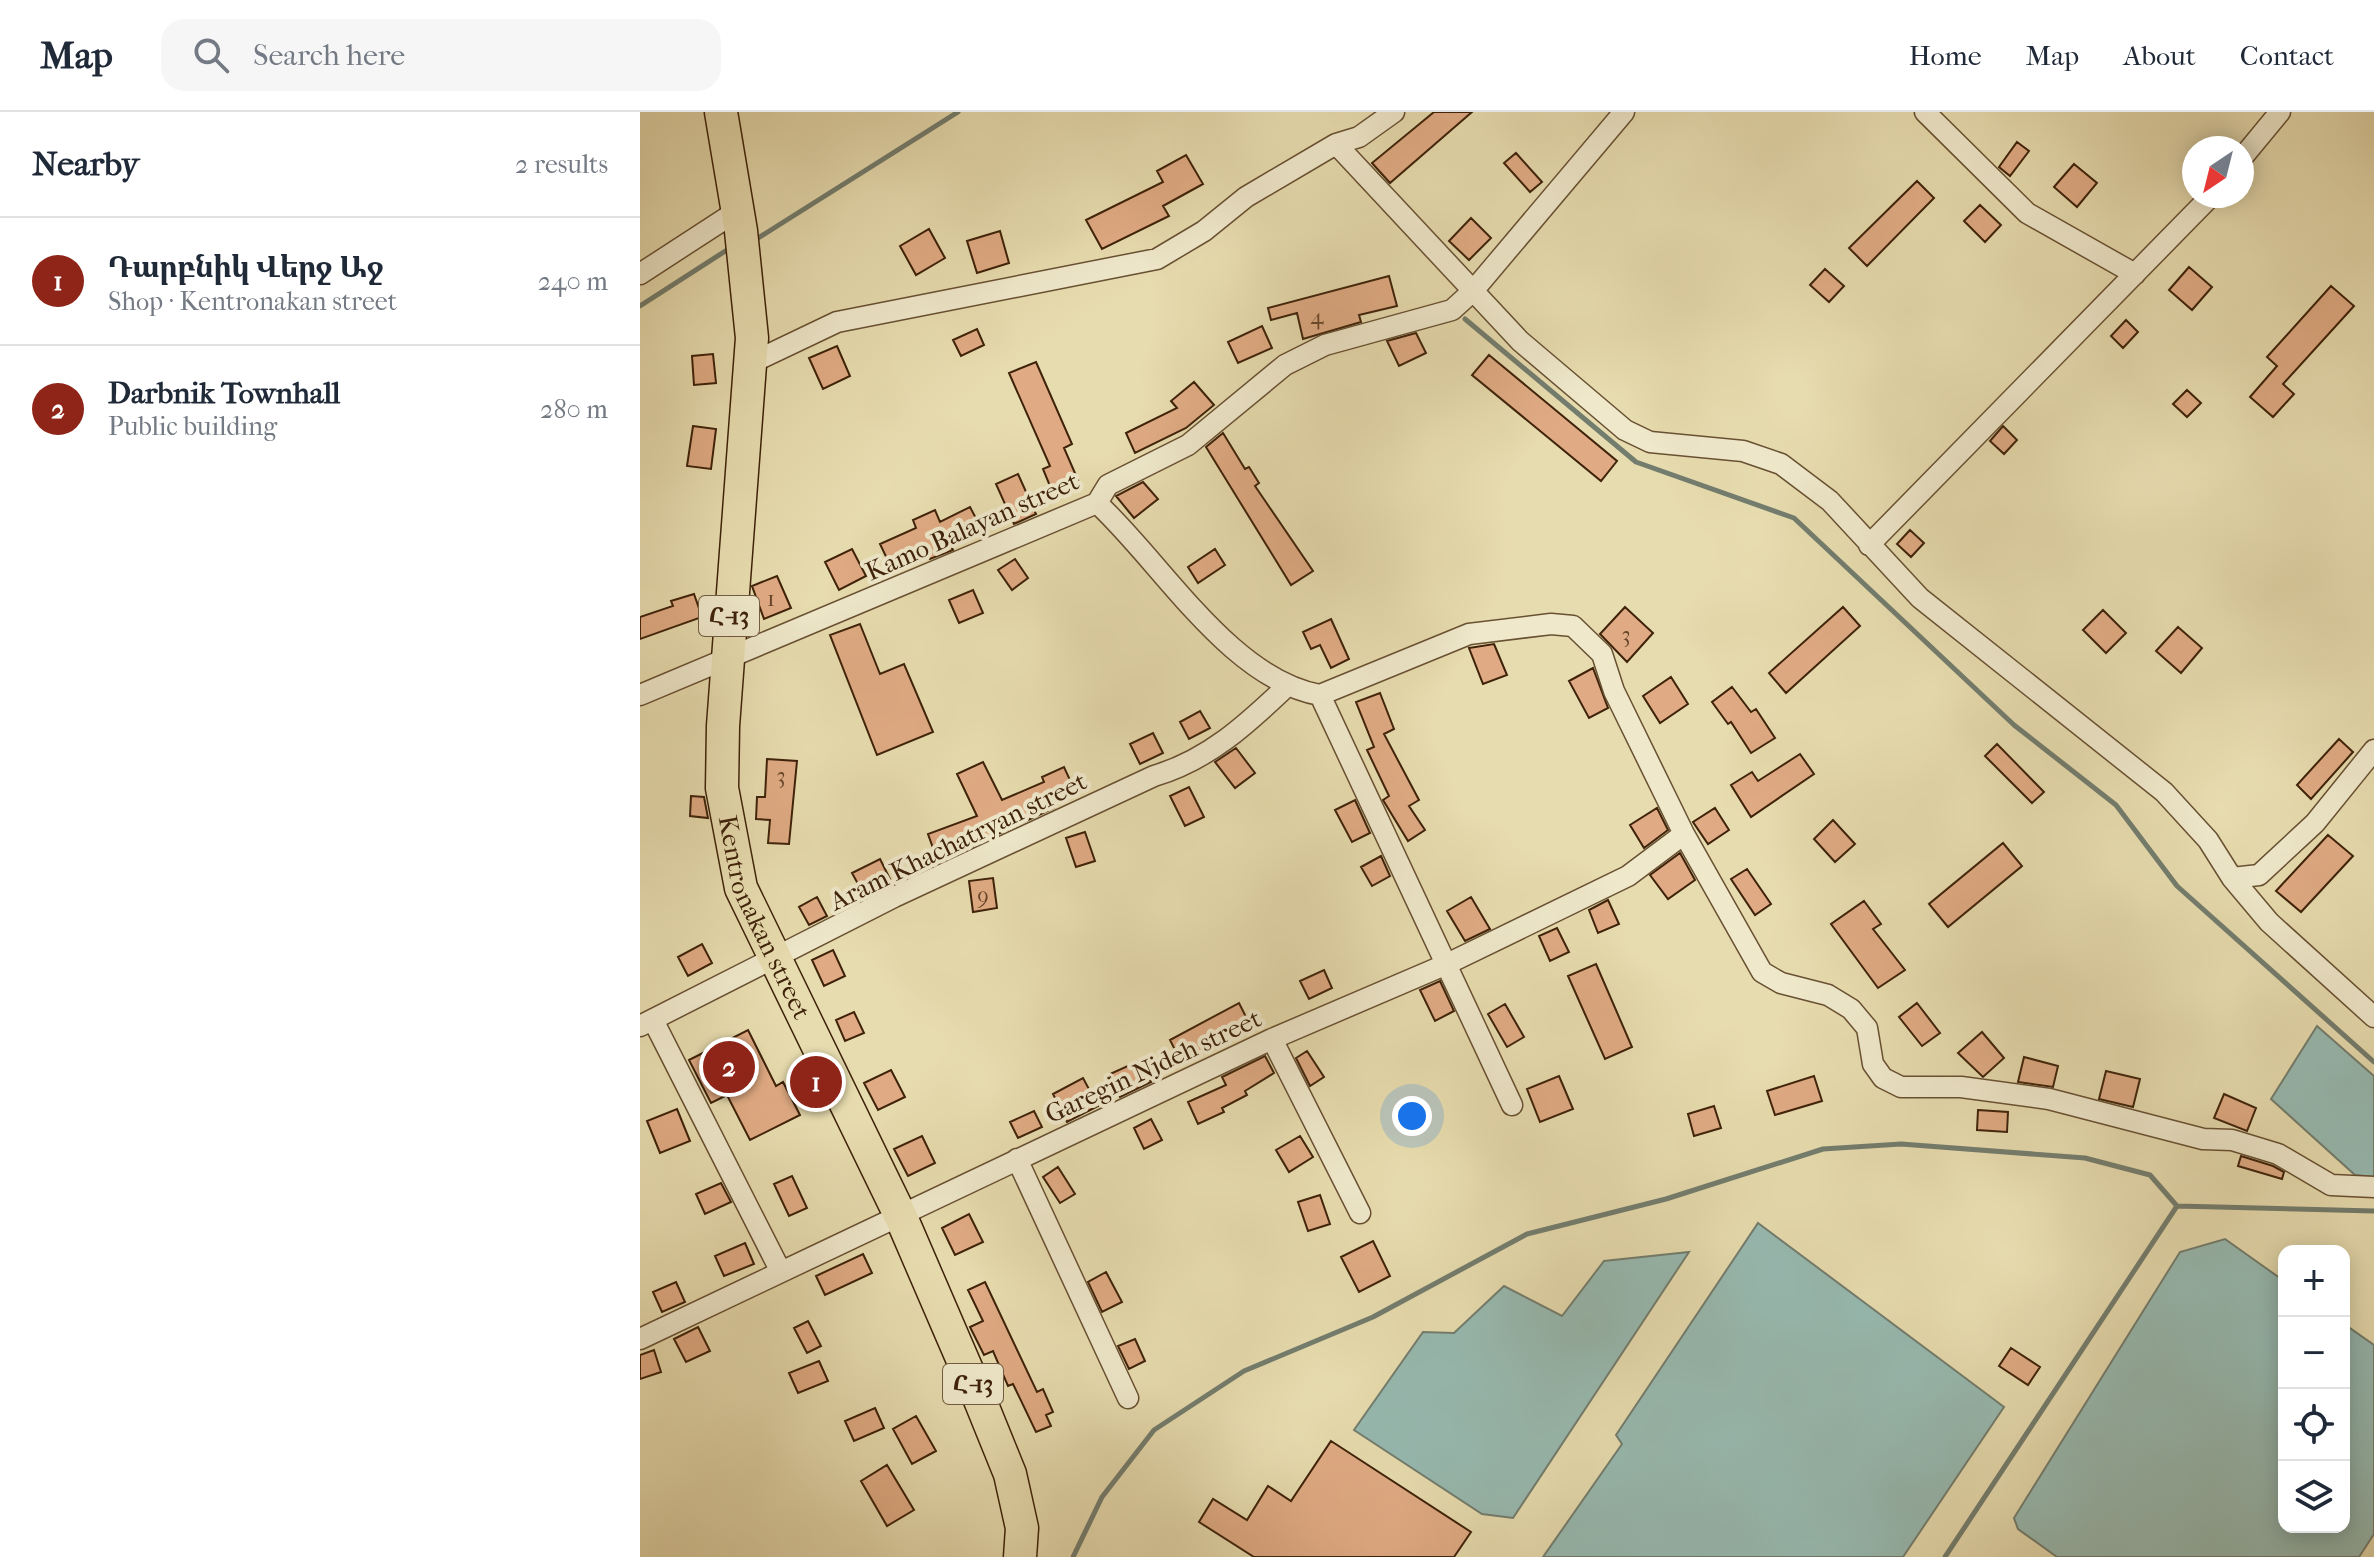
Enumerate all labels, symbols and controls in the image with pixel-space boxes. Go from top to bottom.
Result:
search box [161,19,721,91]
text: Map [40,33,113,78]
icon: search [189,33,233,77]
text: Search here [253,38,405,73]
text: Home [1909,39,1982,72]
text: Map [2026,39,2079,72]
text: About [2123,39,2196,72]
text: Contact [2240,39,2334,72]
north arrow [2182,136,2254,208]
text: Nearby [32,144,139,184]
text: 2 results [515,149,608,180]
text: Դարբնիկ Վերջ Աջ [108,250,384,285]
text: 1 [53,266,63,297]
text: 240 m [538,266,608,297]
text: Shop · Kentronakan street [108,286,397,317]
house number: 4 [1311,304,1325,330]
text: Darbnik Townhall [108,376,340,411]
text: 2 [51,394,65,425]
text: 280 m [540,394,608,425]
text: Public building [108,411,277,442]
street label: Kamo Balayan street [861,465,1084,587]
house number: 1 [767,586,775,612]
road number: Հ-13 [699,596,759,636]
house number: 3 [1621,622,1631,648]
house number: 3 [776,763,786,789]
street label: Aram Khachatryan street [824,765,1092,918]
street label: Kentronakan street [711,813,818,1025]
house number: 9 [977,883,989,909]
street label: Garegin Njdeh street [1040,1003,1267,1130]
pin: 2 [703,1037,755,1097]
pin: 1 [790,1052,842,1112]
your location [1392,1096,1432,1136]
map controls [2278,1245,2350,1533]
button: + [2278,1245,2350,1317]
button: − [2278,1317,2350,1389]
road number: Հ-13 [943,1364,1003,1404]
button: locate [2278,1389,2350,1461]
button: layers [2278,1461,2350,1533]

